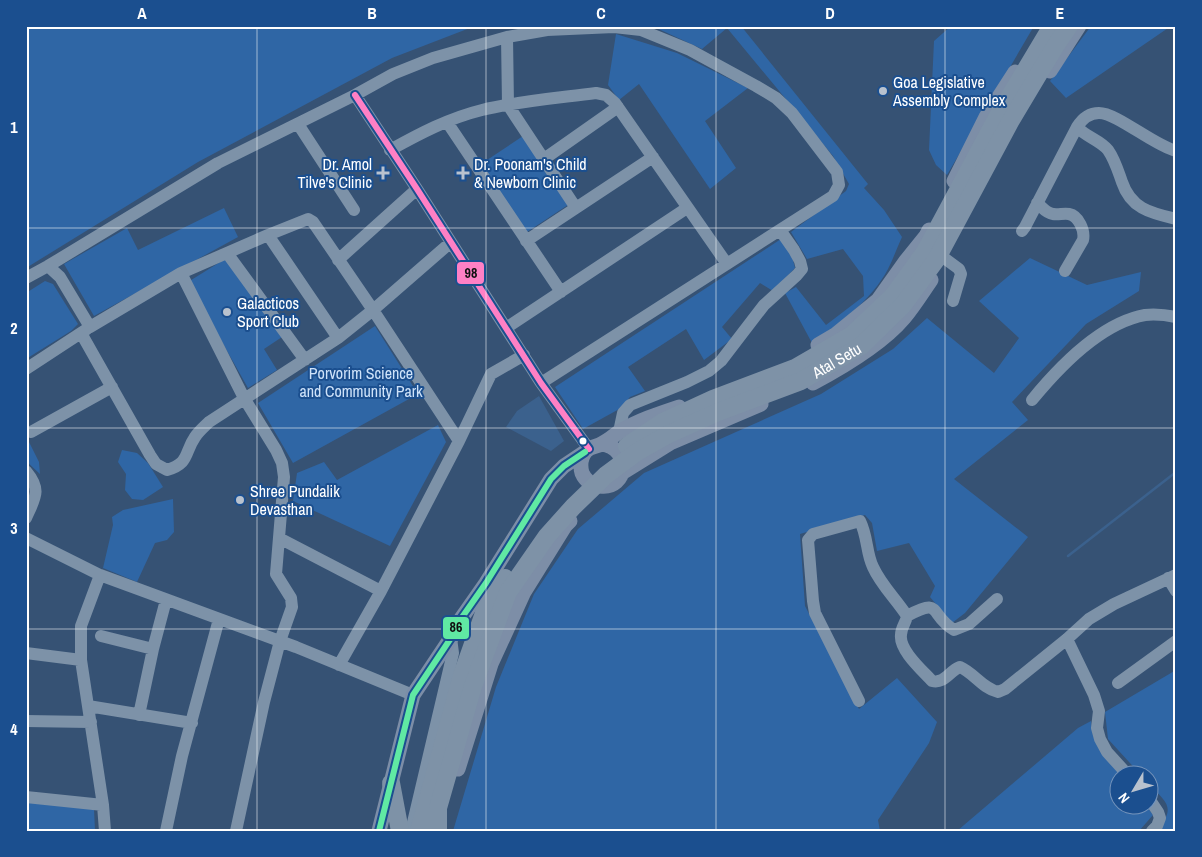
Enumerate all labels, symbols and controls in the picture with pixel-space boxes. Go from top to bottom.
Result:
text: A [137,2,147,24]
text: B [367,2,377,24]
text: C [596,2,606,24]
text: D [825,2,835,24]
text: E [1056,2,1065,24]
place label: Goa Legislative Assembly Complex [892,71,1006,111]
marker: Goa Legislative Assembly Complex [877,85,889,97]
text: 1 [10,116,18,138]
place label: Dr. Amol Tilve's Clinic [298,153,372,193]
place label: Dr. Poonam's Child & Newborn Clinic [474,153,587,193]
marker: Dr. Amol Tilve's Clinic [376,166,390,180]
marker: Dr. Poonam's Child & Newborn Clinic [456,166,470,180]
line badge: 98 [456,261,485,285]
text: 98 [465,264,477,282]
place label: Galacticos Sport Club [237,292,299,332]
marker: Galacticos Sport Club [221,306,233,318]
text: 2 [10,317,18,339]
street label: Atal Setu [807,337,865,384]
park label: Porvorim Science and Community Park [299,362,423,402]
unlabelled marker [578,436,588,446]
place label: Shree Pundalik Devasthan [250,480,340,520]
marker: Shree Pundalik Devasthan [234,494,246,506]
text: 3 [10,517,18,539]
line badge: 86 [442,616,470,640]
text: 86 [450,618,462,636]
text: 4 [10,718,18,740]
north arrow [1110,764,1160,814]
text: N [1114,789,1133,807]

